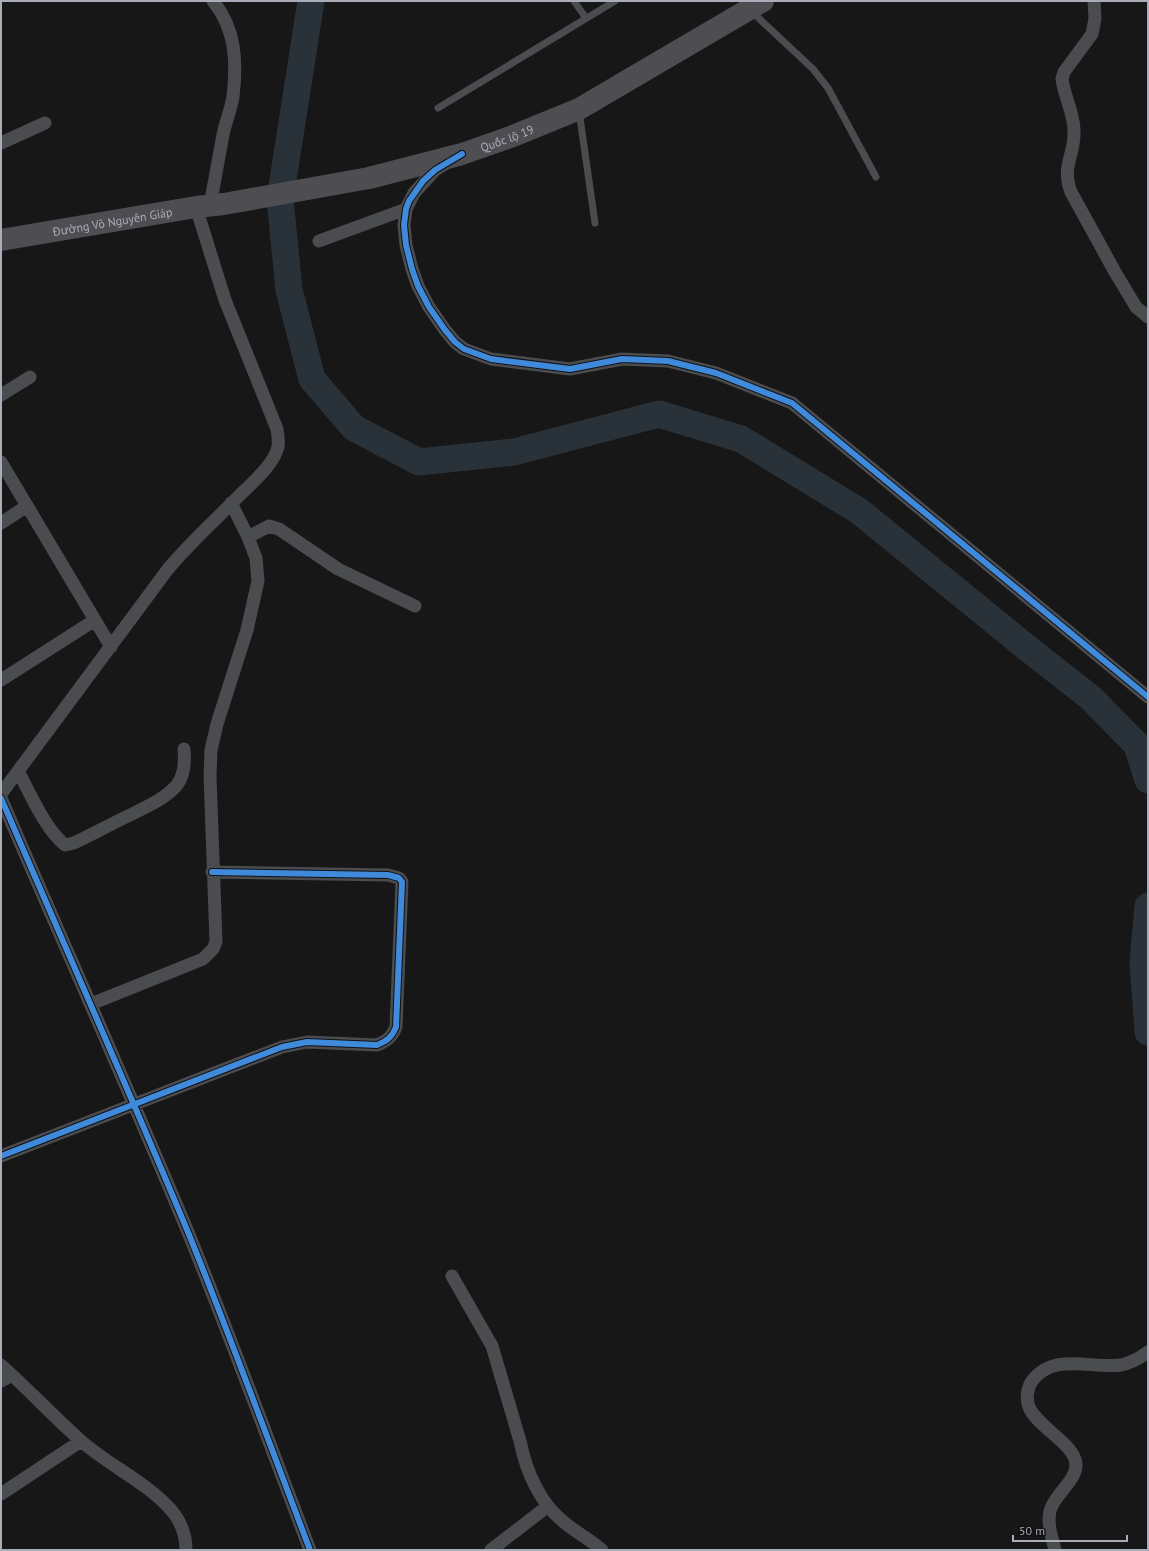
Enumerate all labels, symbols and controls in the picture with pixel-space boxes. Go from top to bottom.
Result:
street label: Quốc lộ 19 [478,121,536,155]
street label: Đường Võ Nguyên Giáp [51,204,173,239]
scale bar [1013,1517,1127,1543]
text: 50 m [1019,1523,1045,1538]

